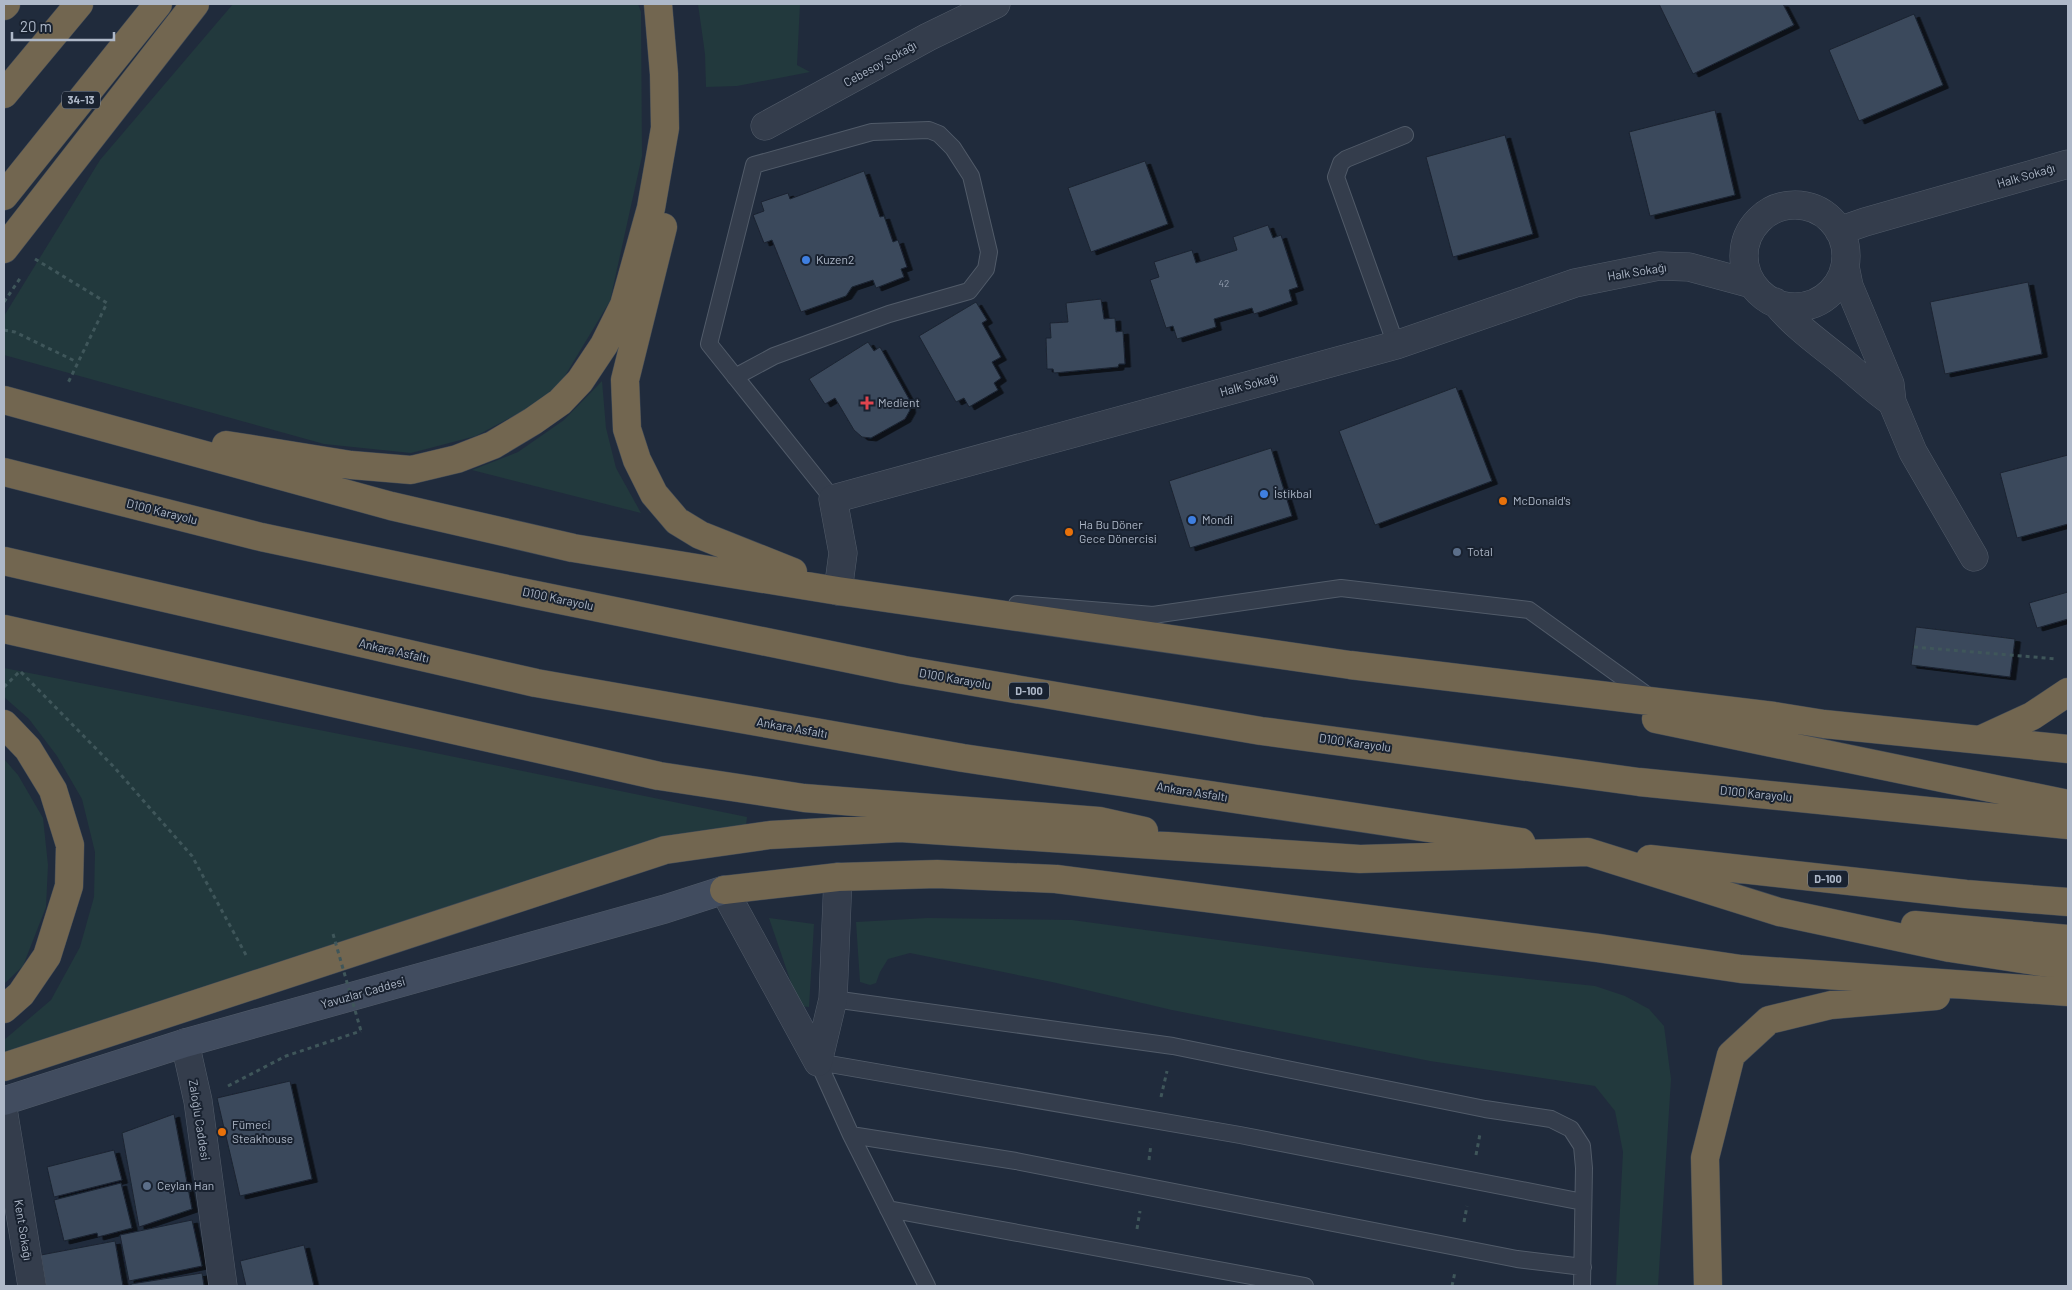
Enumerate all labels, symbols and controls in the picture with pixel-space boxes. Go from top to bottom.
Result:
scale bar [12,10,115,42]
text: 20 m [20,17,52,35]
street label: Cebesoy Sokağı [841,37,918,89]
road number: 34-13 [62,92,100,108]
street label: Halk Sokağı [1995,160,2056,190]
place label: Kuzen2 [816,252,854,266]
marker: Kuzen2 [800,254,812,266]
street label: Halk Sokağı [1606,259,1667,283]
house number: 42 [1219,277,1229,289]
street label: Halk Sokağı [1218,370,1279,399]
place label: Medient [878,395,920,409]
marker: Medient [860,396,874,410]
place label: İstikbal [1274,486,1312,500]
marker: İstikbal [1258,488,1270,500]
place label: McDonald's [1513,493,1571,507]
street label: D100 Karayolu [125,495,199,527]
marker: McDonald's [1497,495,1509,507]
place label: Mondi [1202,512,1233,526]
marker: Mondi [1186,514,1198,526]
place label: Ha Bu Döner Gece Dönercisi [1079,517,1157,545]
marker: Ha Bu Döner Gece Dönercisi [1063,526,1075,538]
place label: Total [1467,544,1493,558]
marker: Total [1451,546,1463,558]
street label: D100 Karayolu [521,584,595,612]
street label: Ankara Asfaltı [358,635,431,665]
street label: D100 Karayolu [918,665,992,691]
road number: D-100 [1009,682,1049,699]
street label: Ankara Asfaltı [756,714,829,740]
street label: D100 Karayolu [1318,730,1392,754]
street label: Ankara Asfaltı [1156,779,1229,804]
street label: D100 Karayolu [1719,782,1793,804]
road number: D-100 [1808,871,1848,888]
street label: Yavuzlar Caddesi [319,973,406,1011]
street label: Zaloğlu Caddesi [187,1078,213,1161]
place label: Fümeci Steakhouse [232,1117,293,1145]
marker: Fümeci Steakhouse [216,1126,228,1138]
place label: Ceylan Han [157,1178,214,1192]
marker: Ceylan Han [141,1180,153,1192]
street label: Kent Sokağı [12,1198,36,1261]

